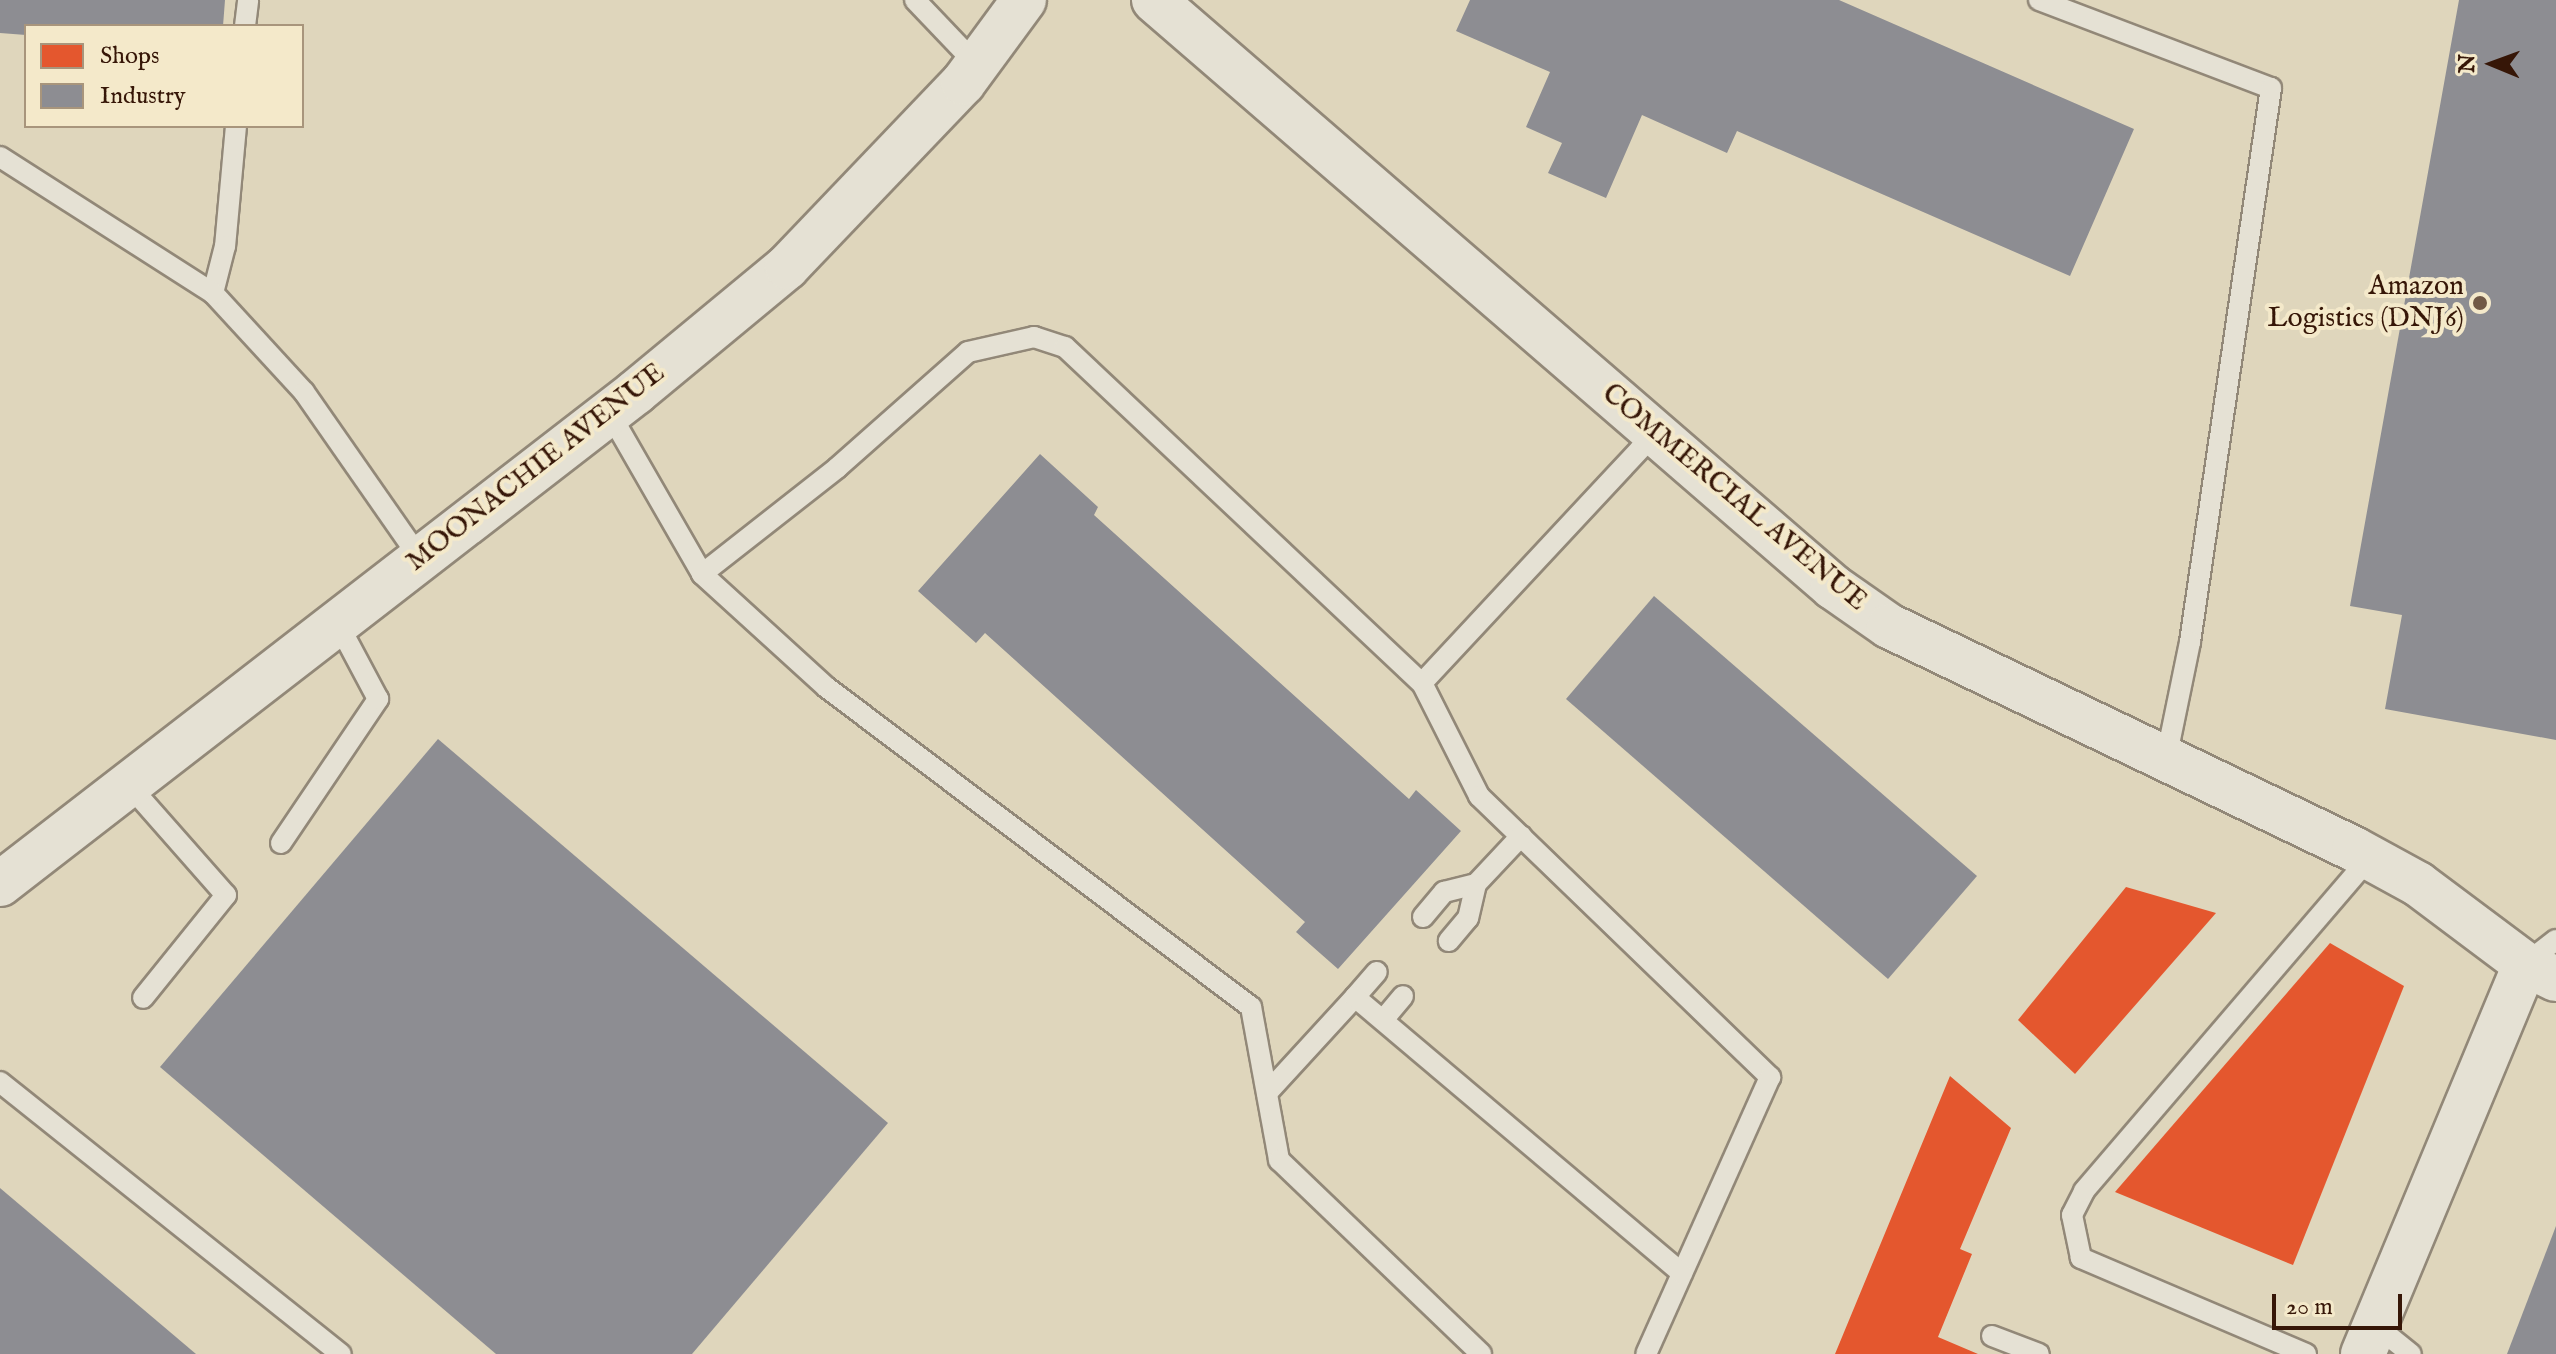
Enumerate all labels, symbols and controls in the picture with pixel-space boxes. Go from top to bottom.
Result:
legend [24,24,304,128]
north arrow [2452,24,2532,104]
text: Shops [100,41,159,72]
text: N [2454,54,2482,73]
text: Industry [100,81,186,112]
place label: Amazon Logistics (DNJ6) [2267,270,2464,336]
marker: Amazon Logistics (DNJ6) [2471,294,2489,312]
street label: MOONACHIE AVENUE [400,357,672,579]
street label: COMMERCIAL AVENUE [1595,377,1873,619]
scale bar [2276,1278,2406,1328]
text: 20 m [2286,1292,2333,1323]

